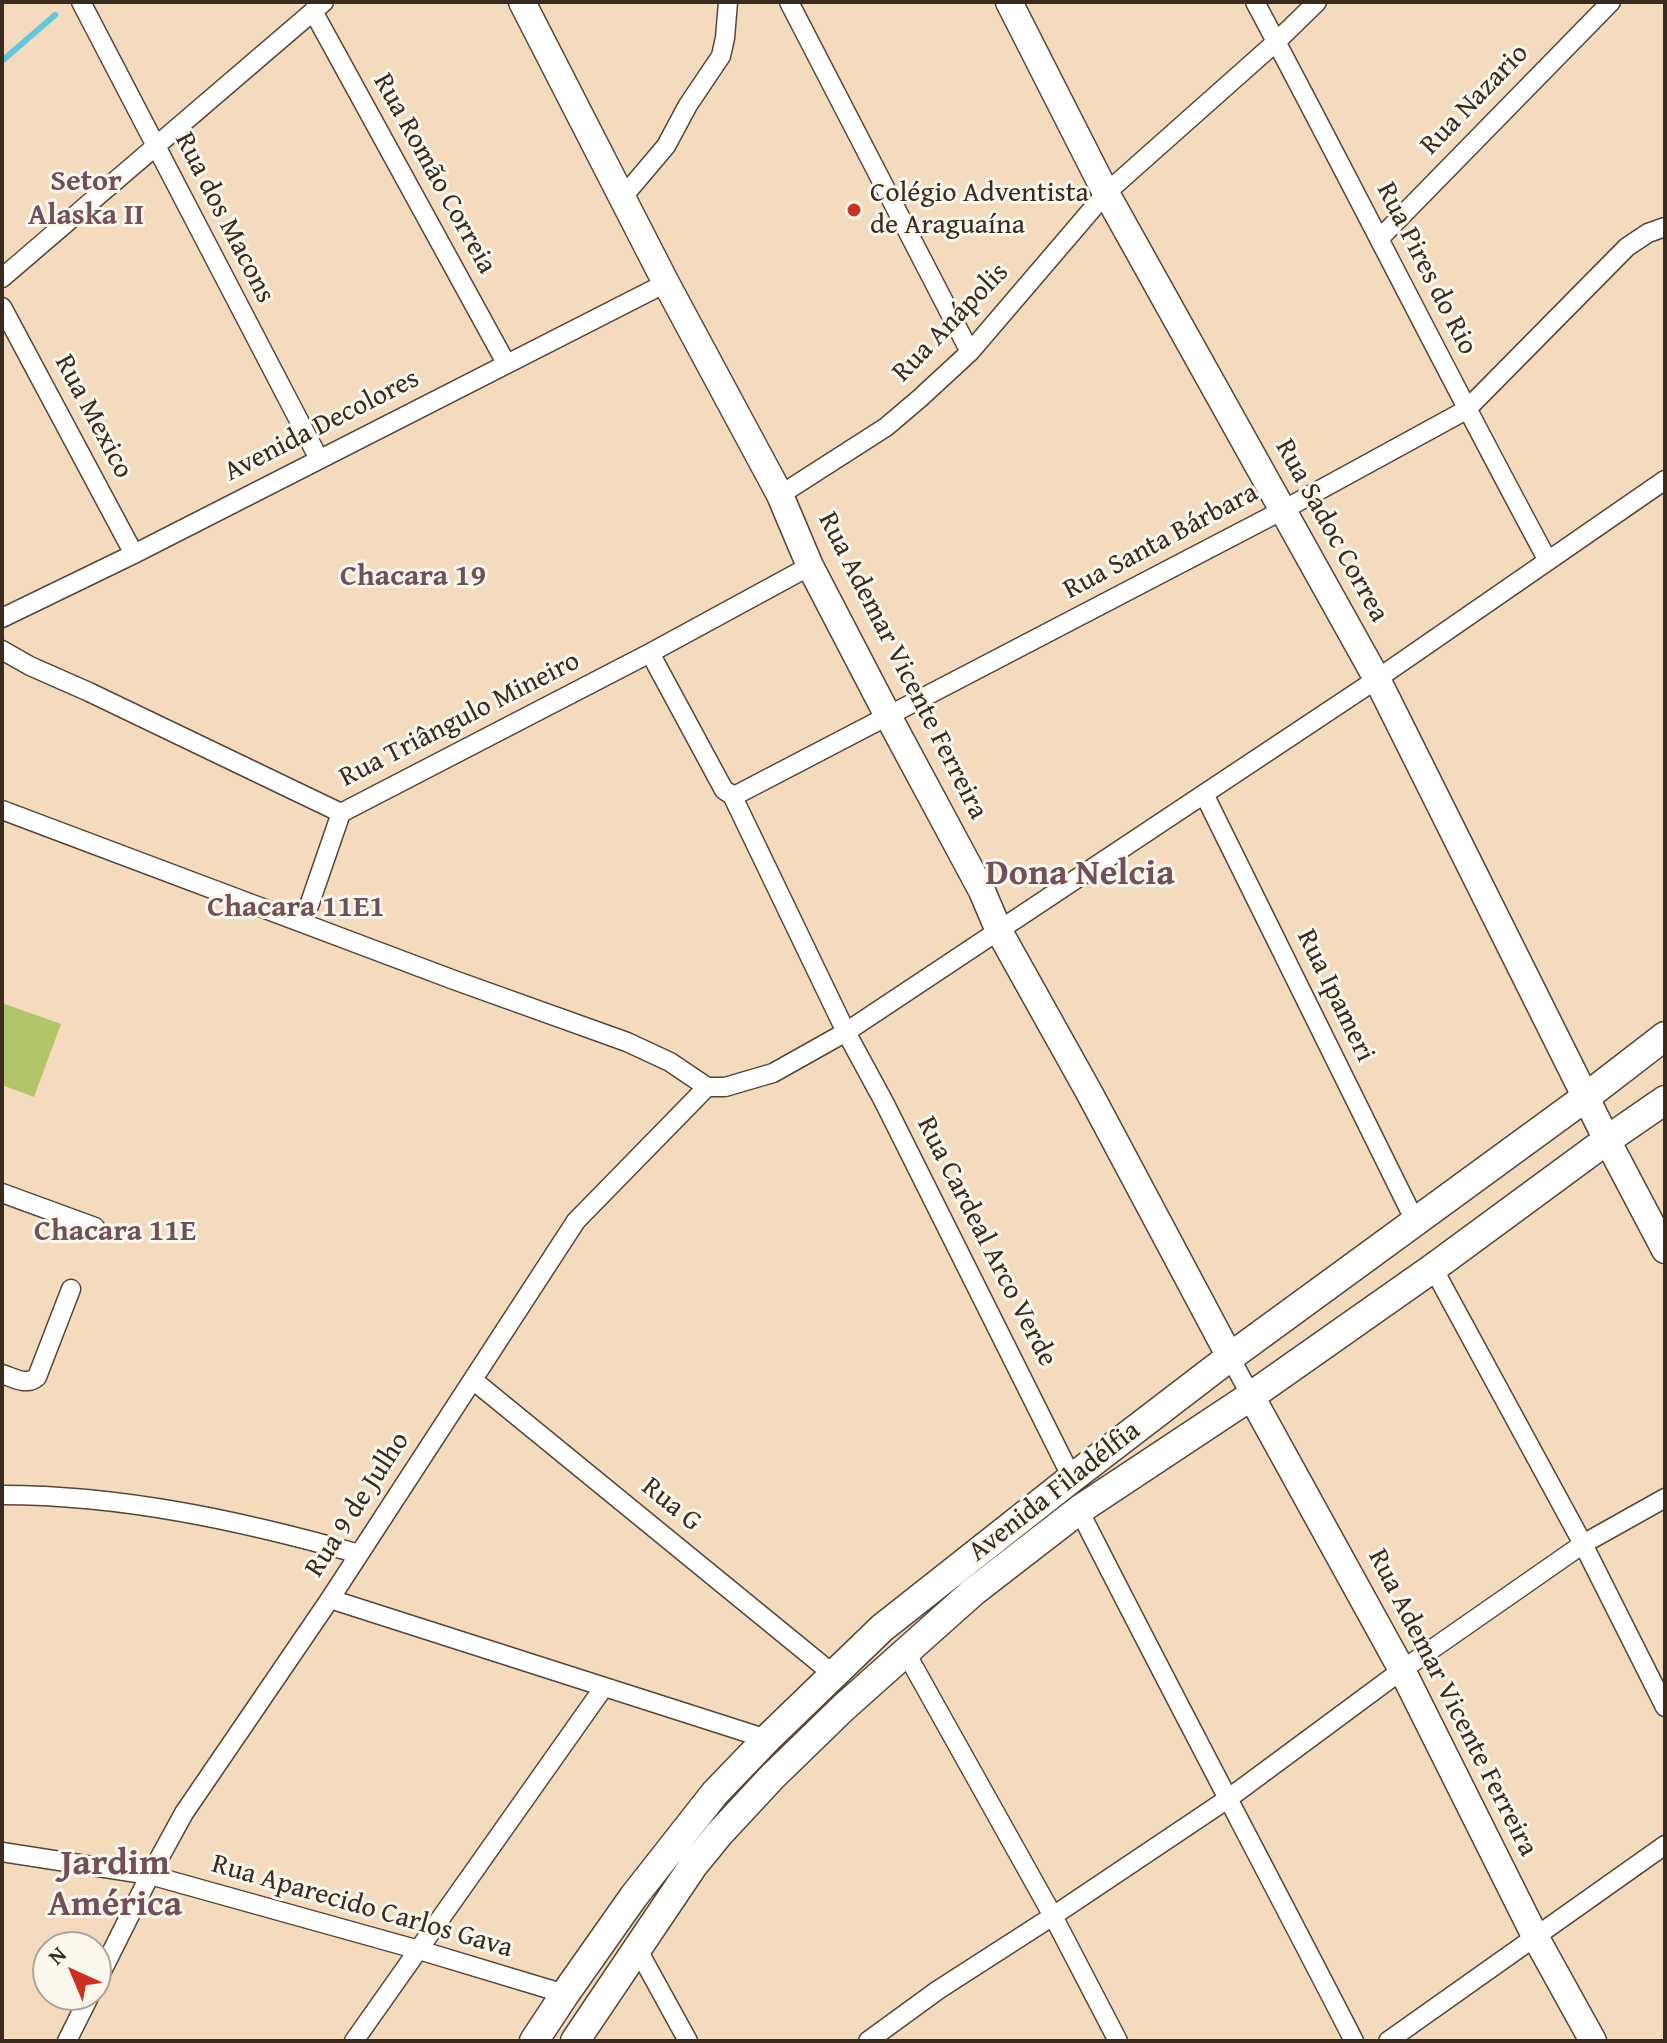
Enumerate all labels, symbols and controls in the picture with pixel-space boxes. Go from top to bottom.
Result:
street label: Rua Nazario [1414,37,1536,163]
street label: Rua Romão Correia [365,68,503,280]
street label: Rua dos Macons [167,127,281,309]
district label: Setor Alaska II [28,164,144,234]
place label: Colégio Adventista de Araguaína [870,177,1089,243]
street label: Rua Pires do Rio [1368,177,1484,361]
marker: Colégio Adventista de Araguaína [845,201,863,219]
street label: Rua Anápolis [886,256,1016,390]
street label: Rua Mexico [46,349,140,485]
street label: Avenida Decolores [219,362,425,490]
street label: Rua Sadoc Correa [1267,434,1395,628]
street label: Rua Santa Bárbara [1058,477,1264,607]
street label: Rua Ademar Vicente Ferreira [810,507,994,825]
district label: Chacara 19 [340,559,486,595]
street label: Rua Triângulo Mineiro [334,645,586,795]
district label: Dona Nelcia [985,853,1175,897]
district label: Chacara 11E1 [207,890,385,926]
street label: Rua Ipameri [1289,924,1381,1068]
street label: Rua Cardeal Arco Verde [908,1111,1064,1373]
district label: Chacara 11E [34,1214,196,1250]
street label: Avenida Filadélfia [962,1415,1148,1569]
street label: Rua 9 de Julho [299,1426,417,1584]
street label: Rua G [634,1471,708,1539]
street label: Rua Ademar Vicente Ferreira [1360,1544,1544,1862]
district label: Jardim América [48,1843,182,1928]
street label: Rua Aparecido Carlos Gava [208,1848,516,1966]
north arrow [32,1931,112,2011]
text: N [40,1939,73,1972]

